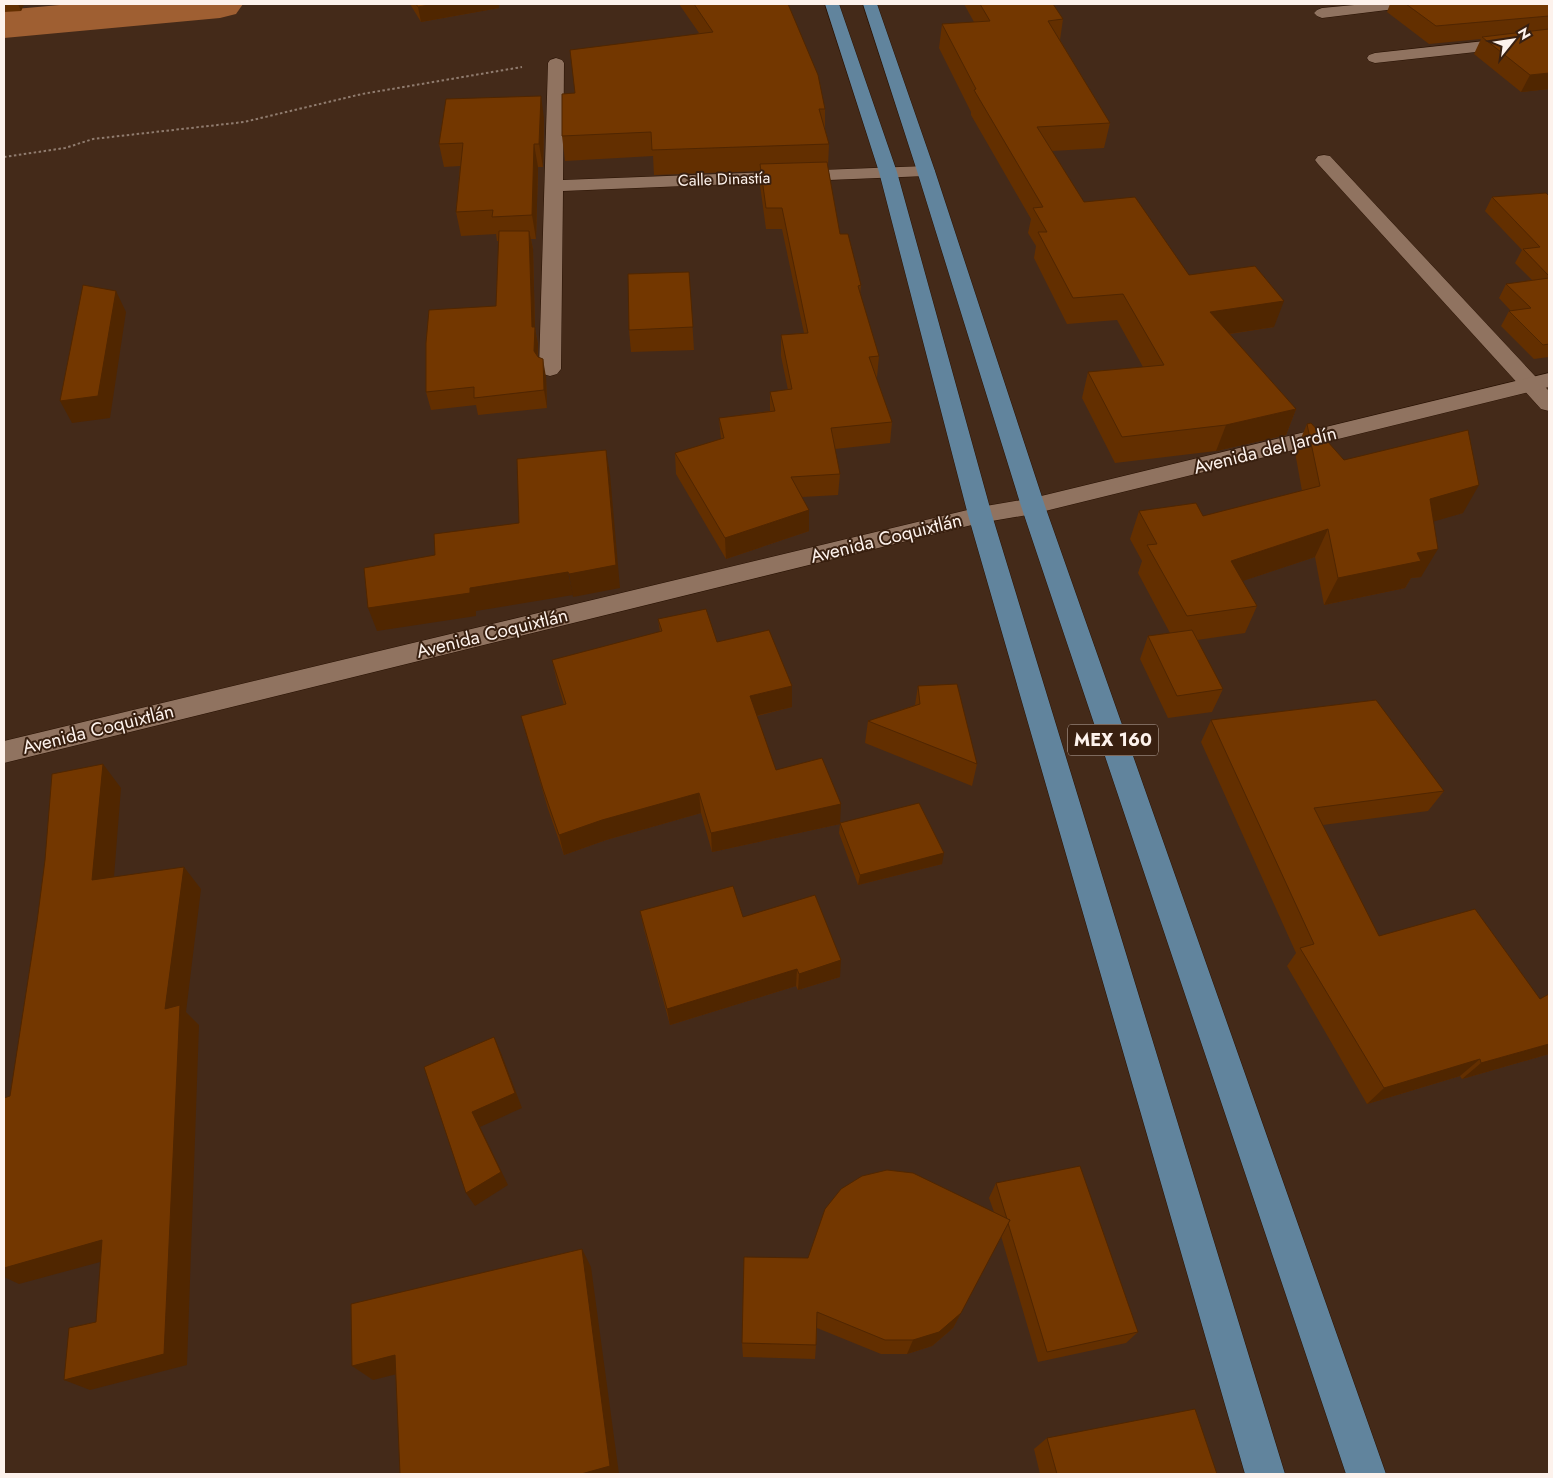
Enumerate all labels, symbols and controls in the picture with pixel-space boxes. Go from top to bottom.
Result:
north arrow [1488,15,1538,65]
text: N [1513,24,1536,43]
street label: Calle Dinastía [677,166,771,192]
street label: Avenida del Jardín [1191,419,1339,481]
street label: Avenida Coquixtlán [807,506,965,570]
street label: Avenida Coquixtlán [413,601,571,665]
street label: Avenida Coquixtlán [19,697,177,761]
road number: MEX 160 [1068,724,1158,756]

